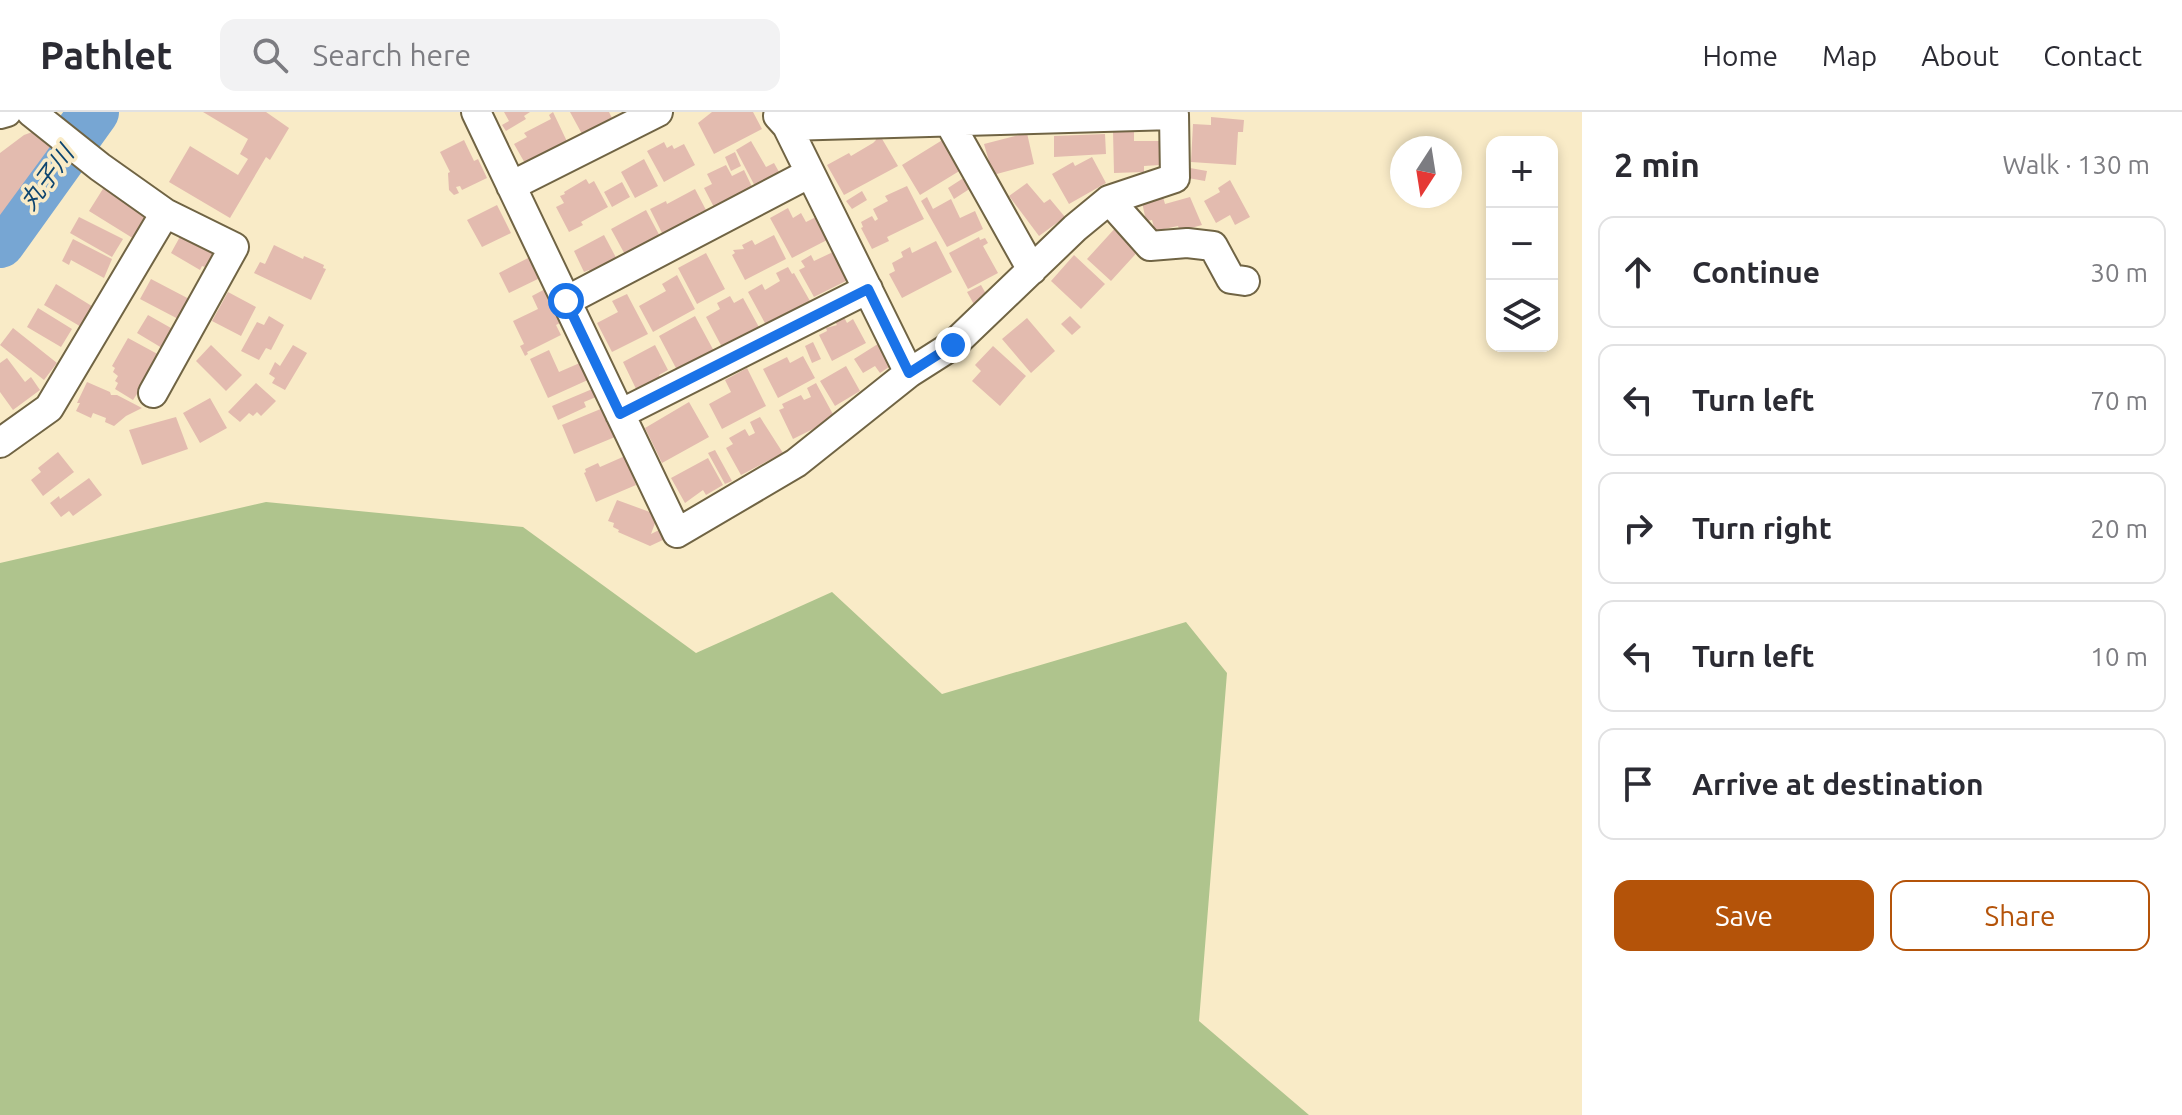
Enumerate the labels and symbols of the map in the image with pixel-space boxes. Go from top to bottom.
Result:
north arrow [1390,136,1462,208]
water label: 丸子川 [15,138,80,215]
route start [548,283,584,319]
route end [935,327,971,363]

